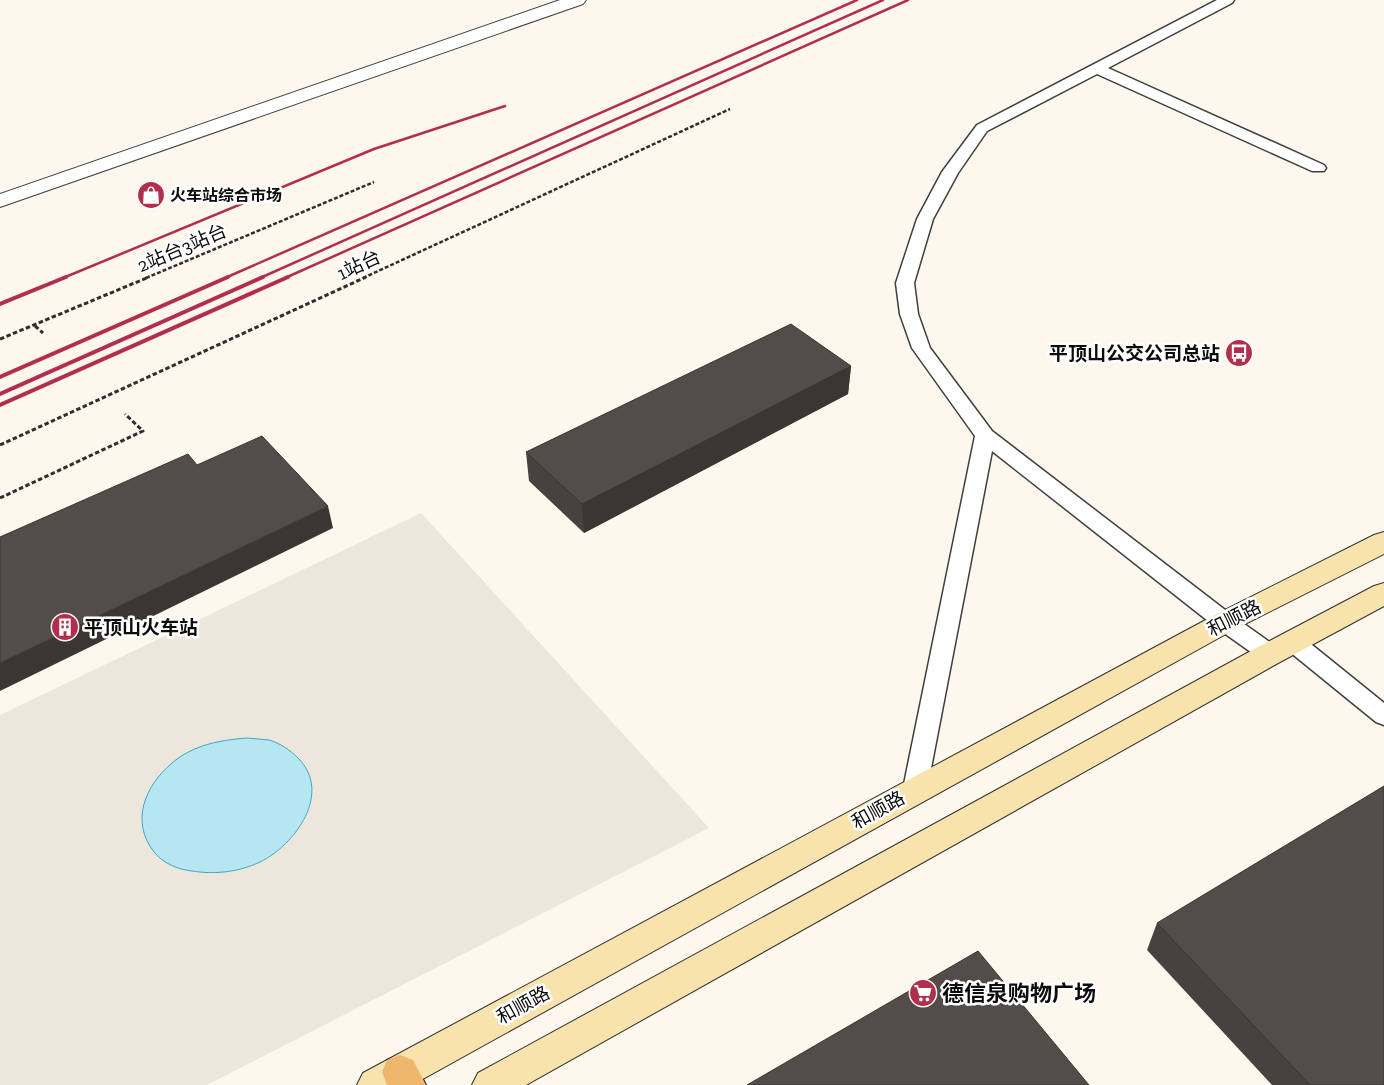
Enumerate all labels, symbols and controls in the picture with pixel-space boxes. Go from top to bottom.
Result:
shop icon: 火车站综合市场 [136,180,166,210]
place label: 火车站综合市场 [170,186,282,205]
street label: 2站台3站台 [134,219,230,277]
street label: 1站台 [334,245,384,285]
bus stop icon: 平顶山公交公司总站 [1224,338,1254,368]
place label: 平顶山公交公司总站 [1049,342,1220,365]
street label: 和顺路 [1203,595,1265,641]
building icon: 平顶山火车站 [50,612,80,642]
place label: 平顶山火车站 [84,616,198,639]
street label: 和顺路 [847,786,909,834]
supermarket icon: 德信泉购物广场 [908,978,938,1008]
place label: 德信泉购物广场 [942,980,1096,1007]
street label: 和顺路 [492,981,554,1029]

